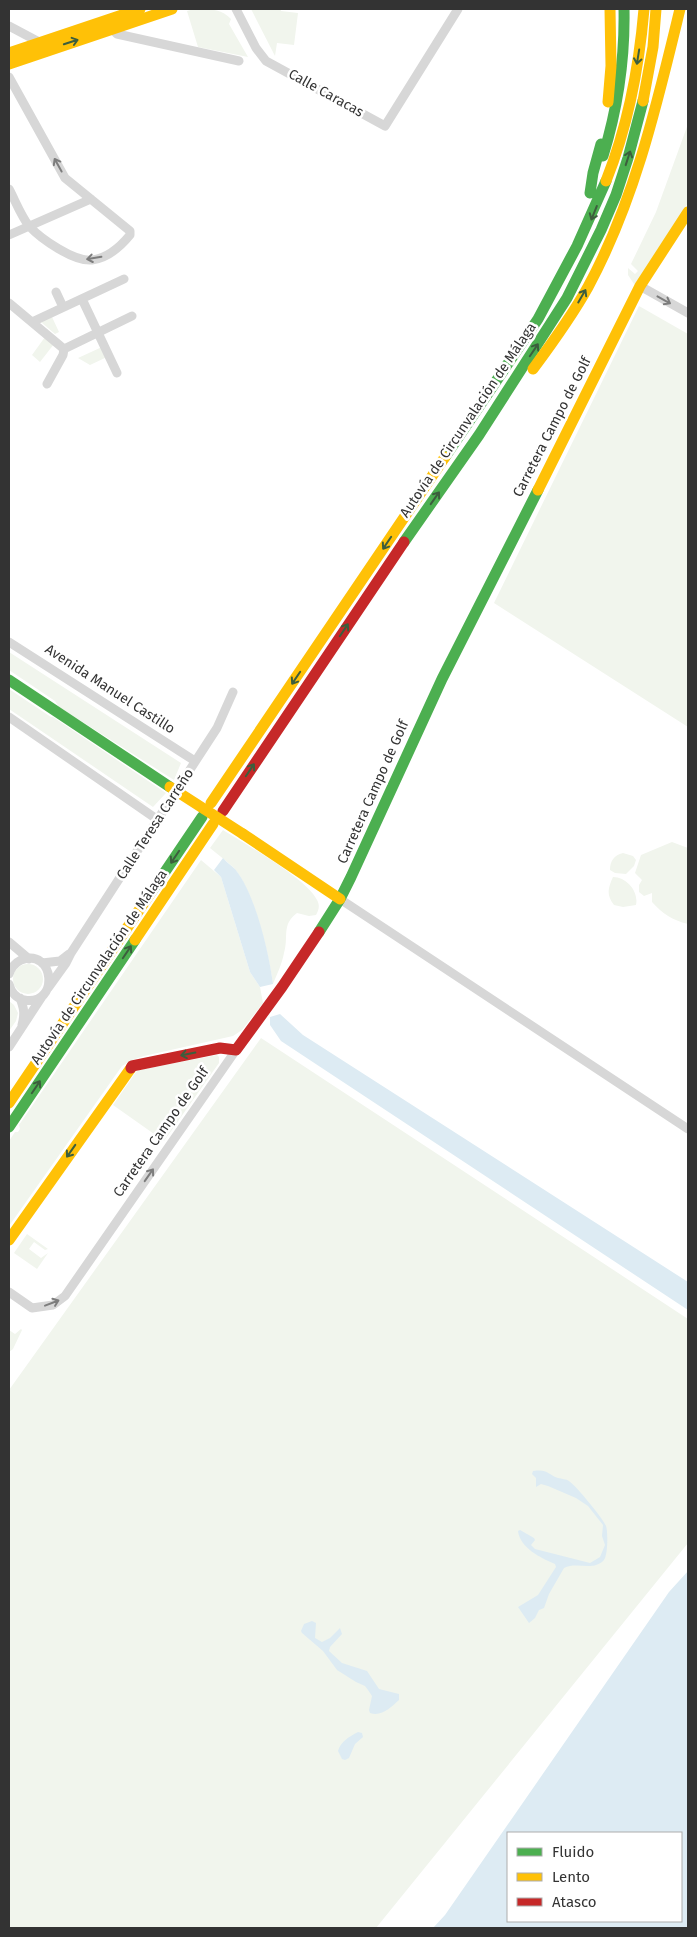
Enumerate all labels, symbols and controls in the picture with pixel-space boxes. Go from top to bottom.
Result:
one-way arrow [63,37,79,47]
one-way arrow [632,49,642,65]
street label: Calle Caracas [286,65,367,121]
one-way arrow [623,150,633,166]
one-way arrow [52,158,62,172]
one-way arrow [588,205,598,220]
one-way arrow [87,253,103,263]
one-way arrow [577,290,587,304]
one-way arrow [657,295,672,305]
street label: Autovía de Circunvalación de Málaga [396,319,540,521]
one-way arrow [528,343,539,357]
street label: Carretera Campo de Golf [509,353,595,500]
one-way arrow [430,491,440,505]
one-way arrow [382,536,392,550]
one-way arrow [339,623,350,637]
street label: Avenida Manuel Castillo [42,641,178,737]
one-way arrow [291,671,301,685]
street label: Carretera Campo de Golf [334,717,413,866]
one-way arrow [245,764,255,778]
street label: Calle Teresa Carreño [113,765,197,883]
one-way arrow [169,850,179,864]
street label: Autovía de Circunvalación de Málaga [27,866,171,1068]
one-way arrow [122,945,132,959]
one-way arrow [181,1050,197,1060]
street label: Carretera Campo de Golf [110,1063,213,1200]
one-way arrow [31,1080,41,1094]
one-way arrow [66,1144,76,1158]
one-way arrow [144,1168,154,1182]
one-way arrow [44,1298,59,1307]
legend [507,1832,682,1922]
text: Fluido [552,1843,594,1861]
text: Lento [552,1868,590,1886]
text: Atasco [552,1893,597,1911]

